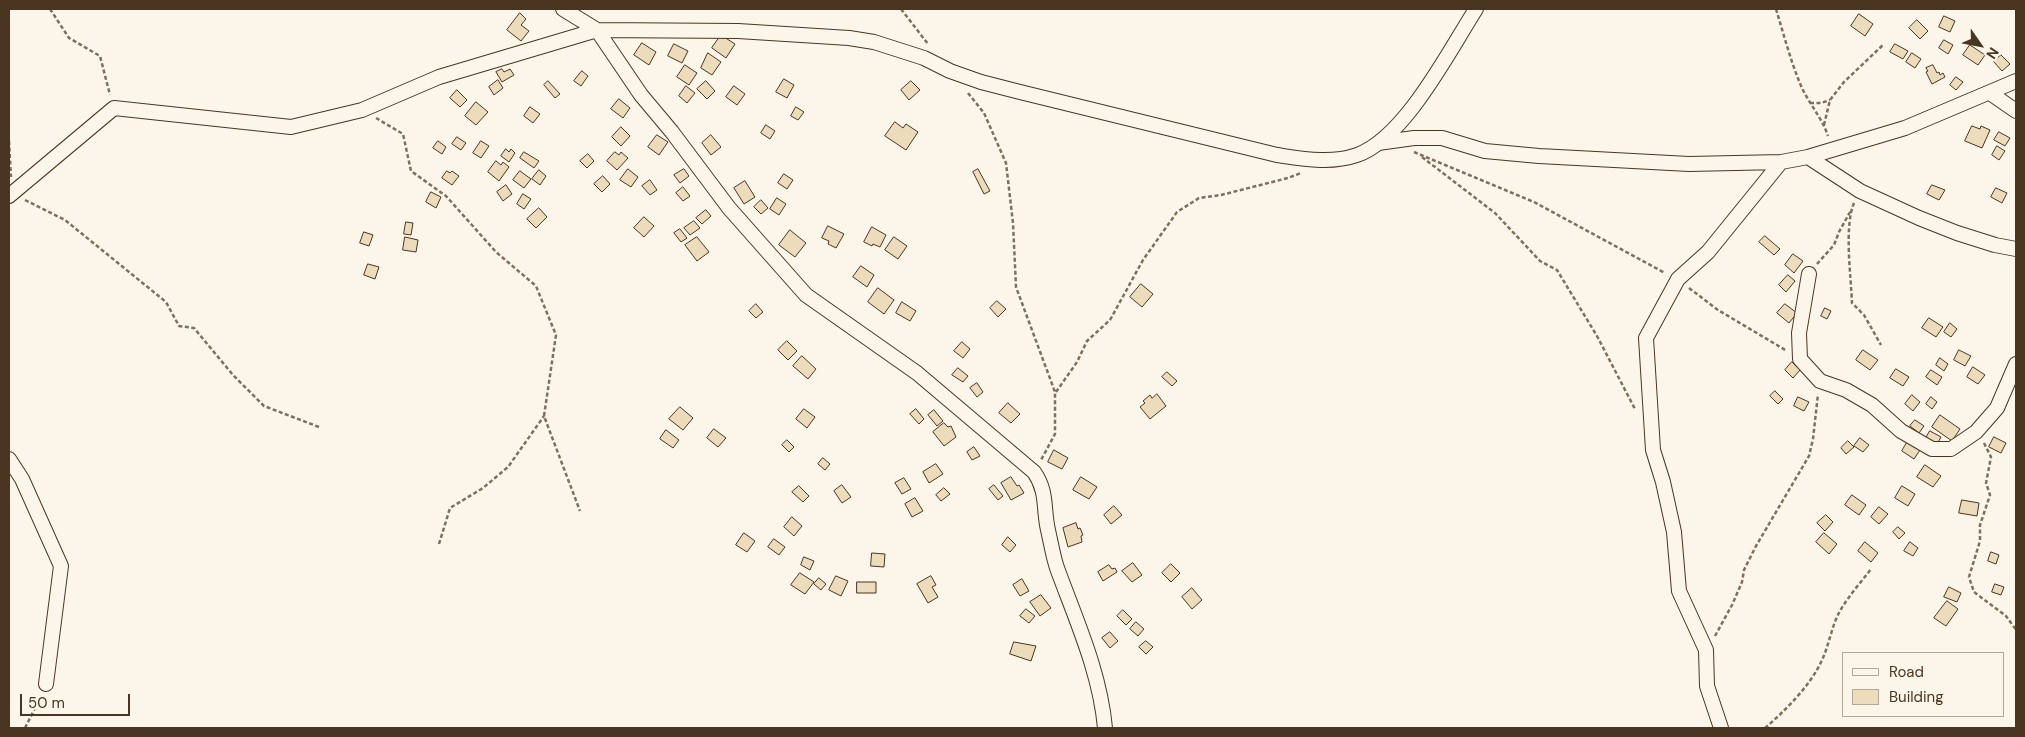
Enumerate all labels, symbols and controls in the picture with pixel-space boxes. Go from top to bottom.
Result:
north arrow [1955,20,2005,70]
text: N [1982,44,2003,62]
legend [1842,652,2005,717]
text: Road [1889,662,1924,682]
scale bar [22,684,132,716]
text: Building [1889,687,1944,707]
text: 50 m [28,693,65,713]

